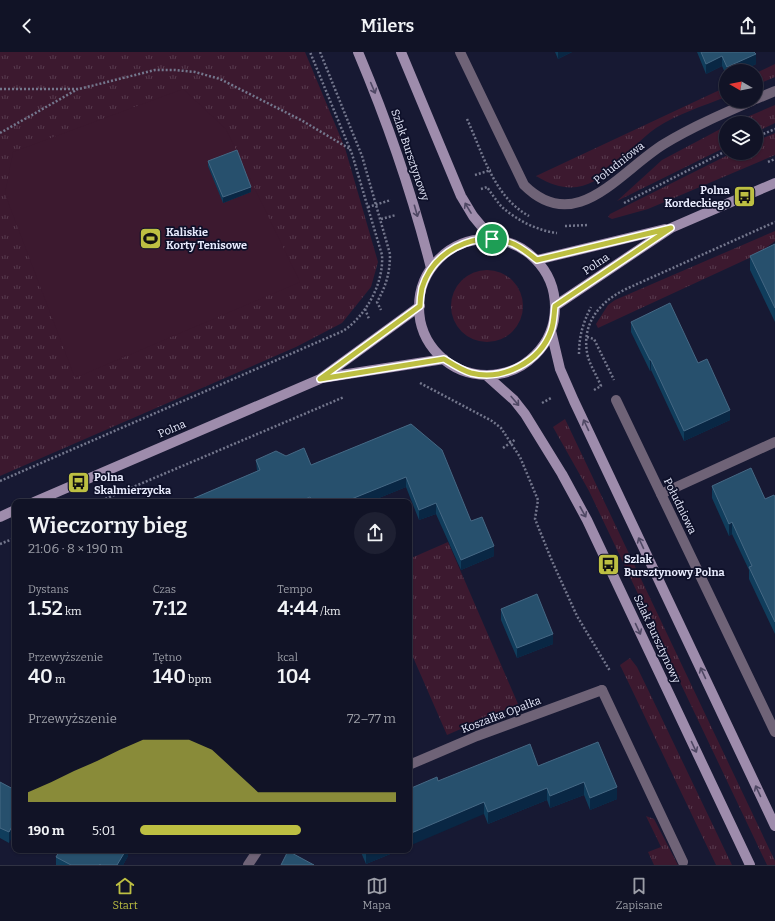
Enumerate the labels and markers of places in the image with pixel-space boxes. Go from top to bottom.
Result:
bus stop icon: Polna Kordeckiego [732,183,758,209]
place label: Polna Kordeckiego [664,184,731,210]
pin [475,222,509,256]
sports icon: Kaliskie Korty Tenisowe [137,225,163,251]
place label: Kaliskie Korty Tenisowe [166,226,247,252]
bus stop icon: Polna Skalmierzycka [65,470,91,496]
place label: Polna Skalmierzycka [94,471,172,497]
bus stop icon: Szlak Bursztynowy Polna [595,552,621,578]
place label: Szlak Bursztynowy Polna [624,553,726,579]

